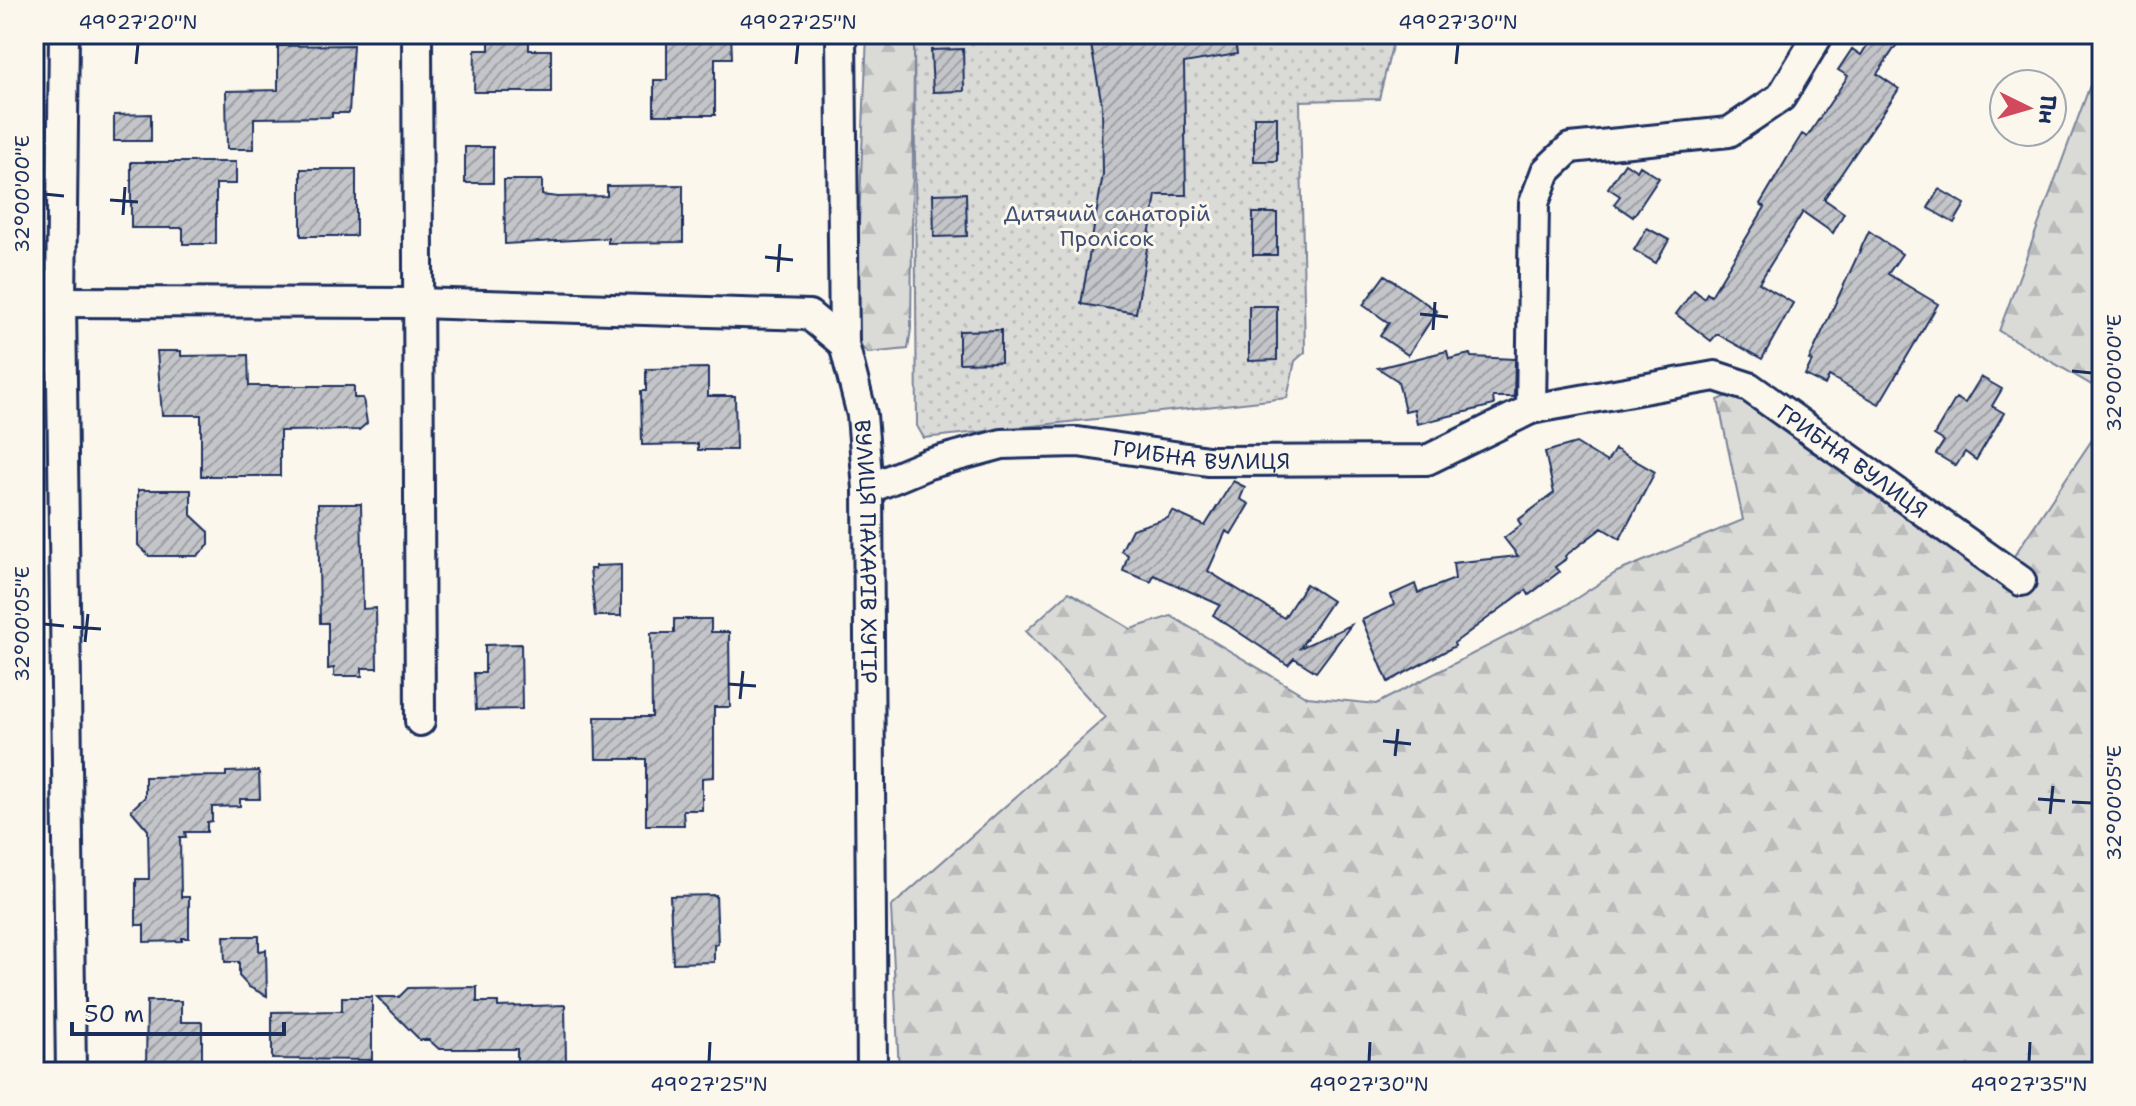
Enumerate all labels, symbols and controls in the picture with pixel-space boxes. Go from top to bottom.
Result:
text: 49°27'20"N [78,9,198,35]
text: 49°27'25"N [739,9,857,35]
text: 49°27'30"N [1398,9,1518,35]
north arrow [1988,68,2068,148]
text: Пн [2032,94,2063,125]
text: 32°00'00"E [9,135,35,253]
park label: Дитячий санаторій Пролісок [1004,199,1210,253]
text: 32°00'00"E [2101,314,2127,432]
street label: ГРИБНА ВУЛИЦЯ [1771,398,1933,525]
street label: ВУЛИЦЯ ПАХАРІВ ХУТІР [847,418,883,684]
street label: ГРИБНА ВУЛИЦЯ [1111,433,1290,476]
text: 32°00'05"E [9,566,35,682]
text: 32°00'05"E [2101,745,2127,861]
scale bar [72,986,284,1036]
text: 50 m [84,998,144,1030]
text: 49°27'25"N [650,1071,768,1097]
text: 49°27'30"N [1309,1071,1429,1097]
text: 49°27'35"N [1970,1071,2088,1097]

